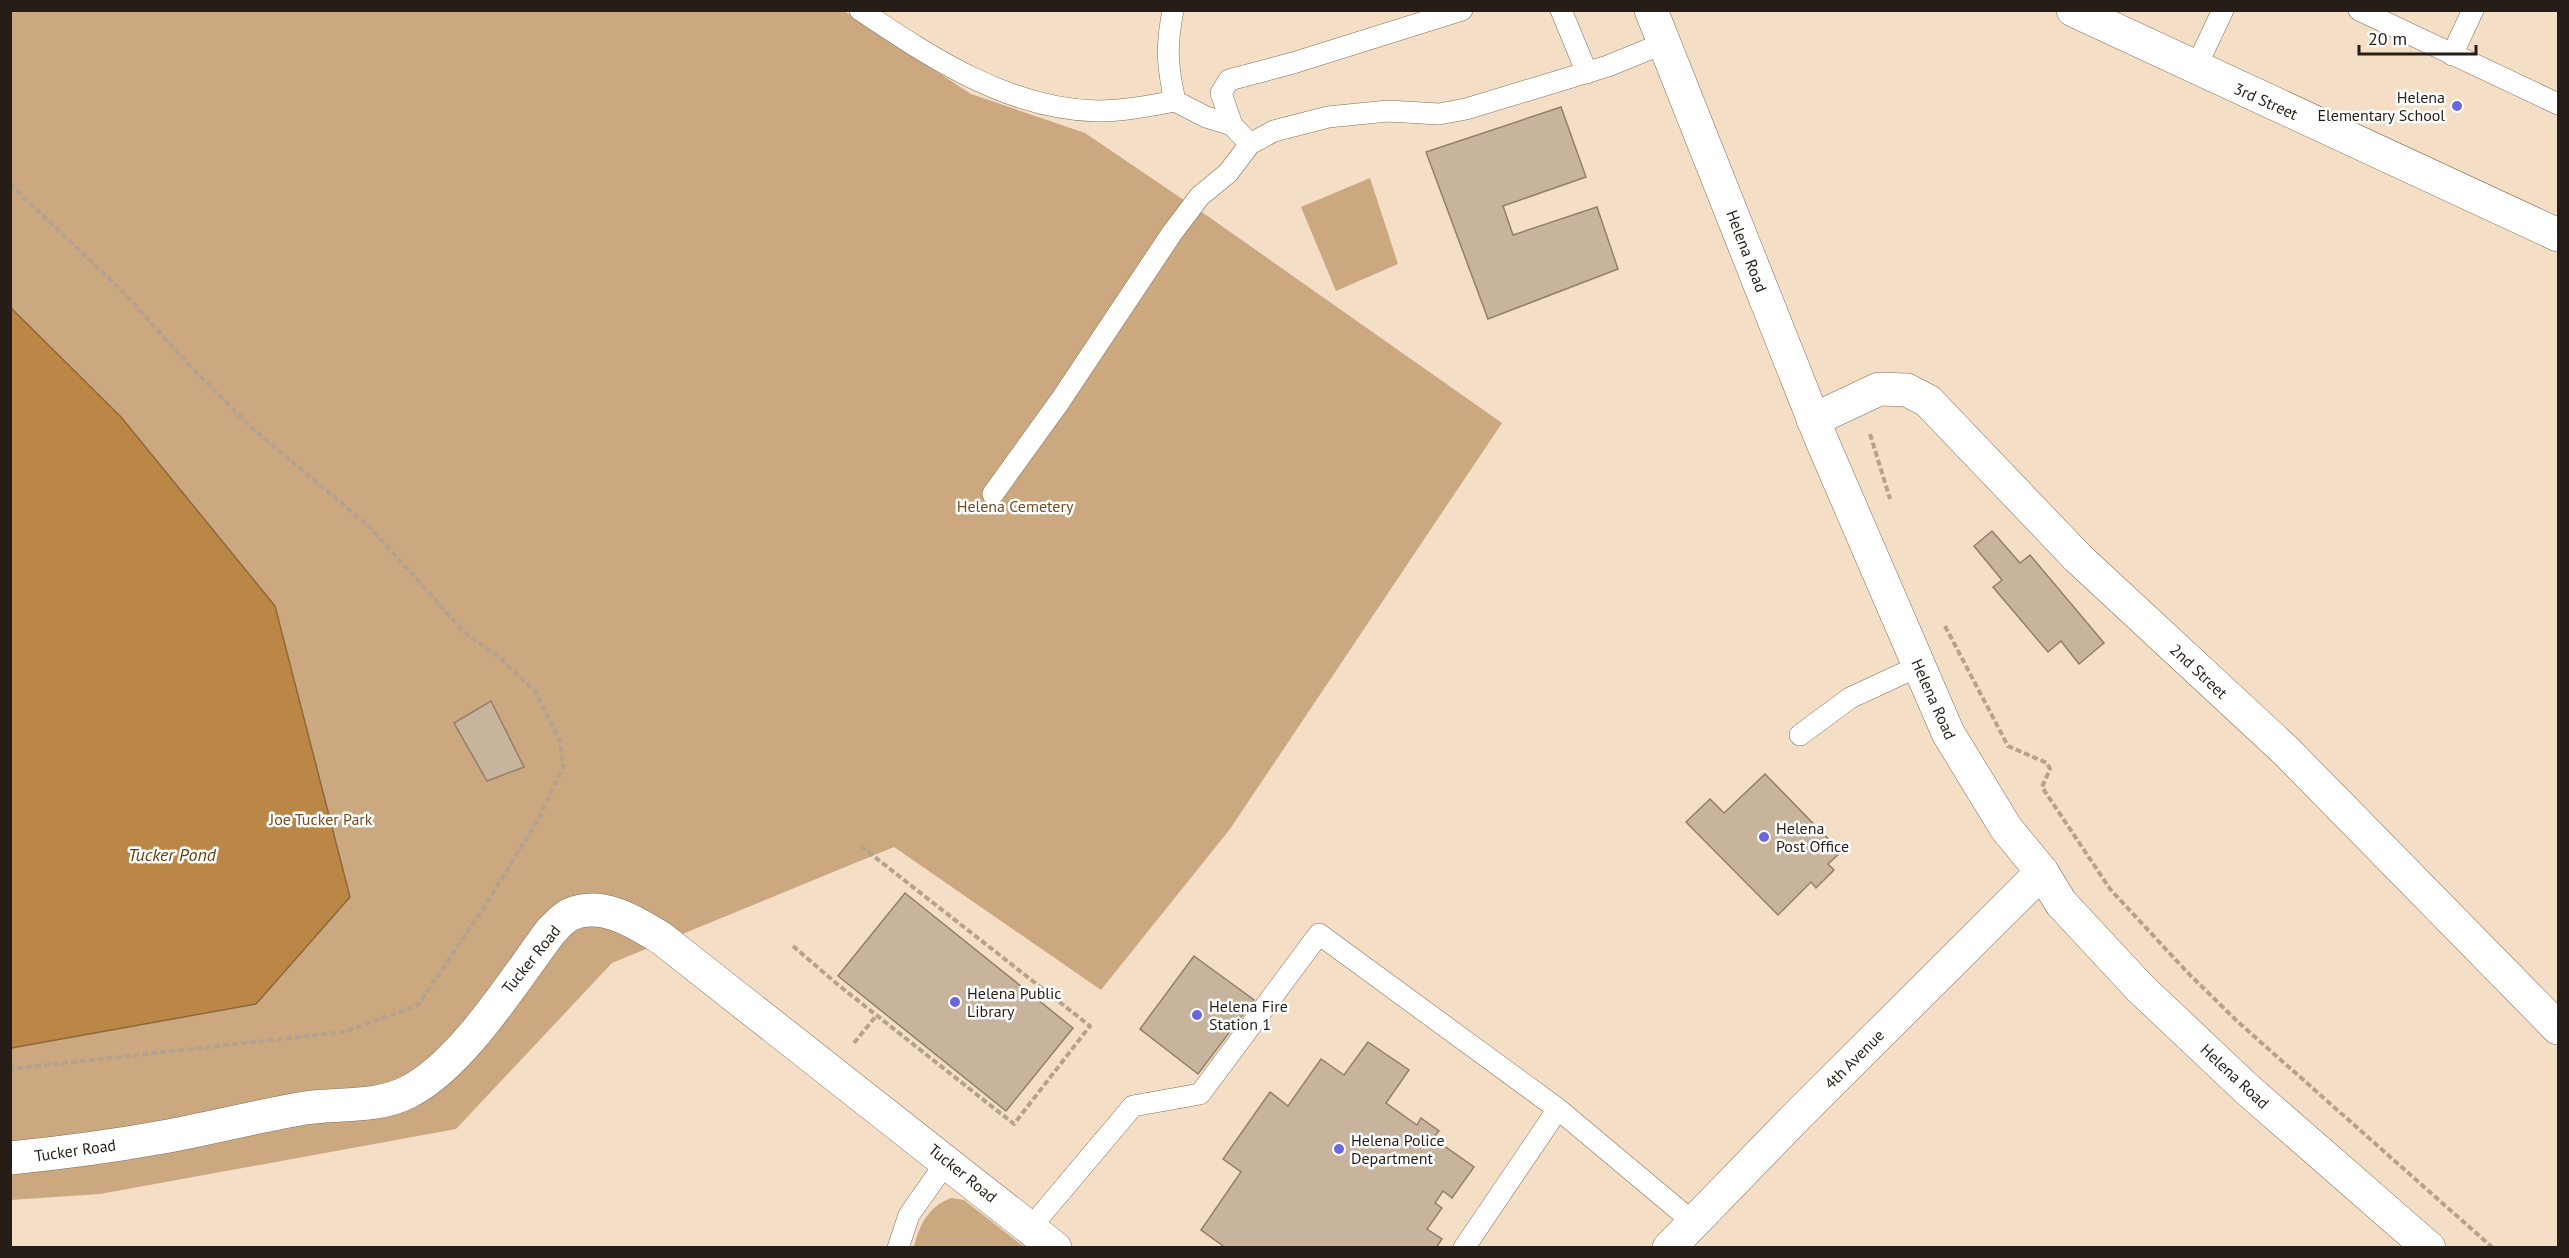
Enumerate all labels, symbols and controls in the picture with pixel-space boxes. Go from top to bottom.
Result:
scale bar [2359,18,2476,56]
text: 20 m [2368,27,2407,50]
street label: 3rd Street [2231,78,2302,124]
place label: Helena Elementary School [2318,87,2445,125]
marker: Helena Elementary School [2450,99,2464,113]
street label: Helena Road [1722,207,1772,295]
park label: Helena Cemetery [957,496,1074,516]
street label: 2nd Street [2166,639,2232,703]
street label: Helena Road [1907,655,1961,743]
park label: Joe Tucker Park [269,809,373,829]
place label: Helena Post Office [1776,818,1849,856]
marker: Helena Post Office [1757,830,1771,844]
water label: Tucker Pond [128,843,217,866]
street label: Tucker Road [497,921,565,997]
place label: Helena Public Library [967,983,1061,1021]
marker: Helena Public Library [948,995,962,1009]
place label: Helena Fire Station 1 [1209,996,1288,1034]
marker: Helena Fire Station 1 [1190,1008,1204,1022]
street label: 4th Avenue [1820,1025,1888,1093]
street label: Helena Road [2197,1039,2273,1113]
place label: Helena Police Department [1351,1130,1445,1168]
street label: Tucker Road [33,1134,117,1166]
street label: Tucker Road [925,1139,1001,1207]
marker: Helena Police Department [1332,1142,1346,1156]

